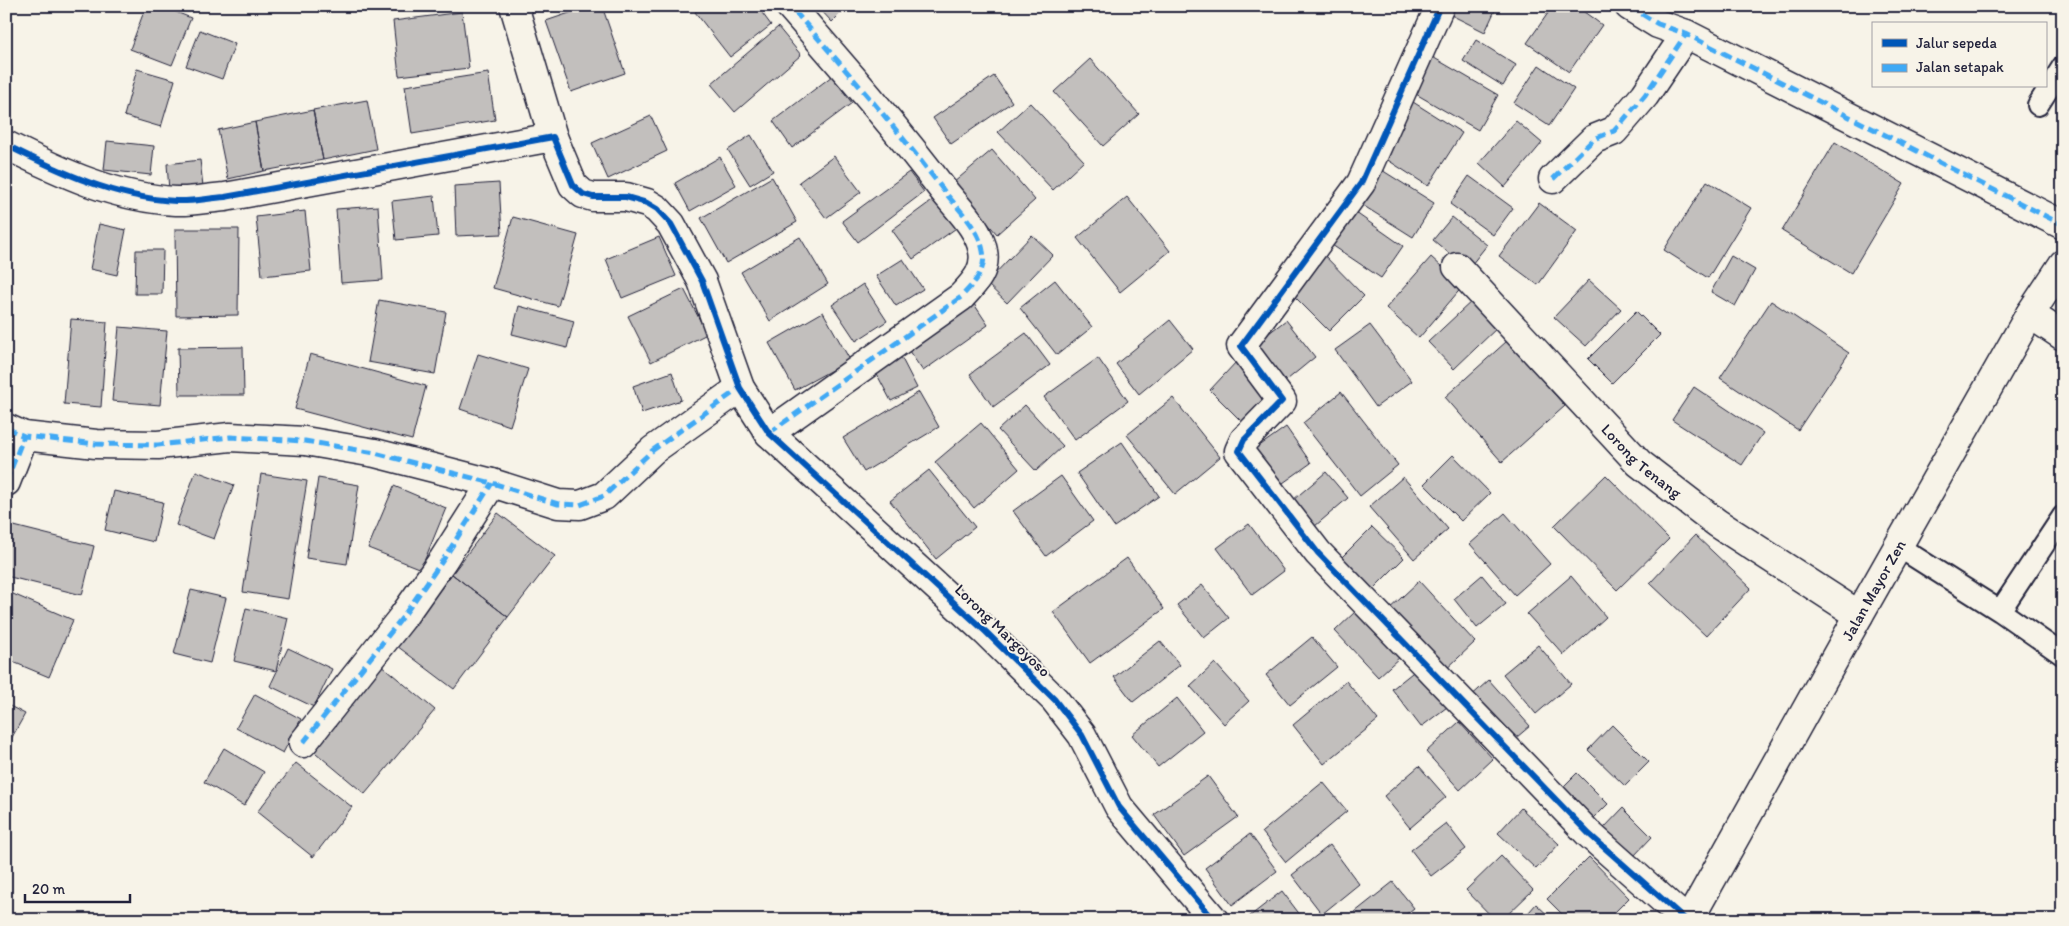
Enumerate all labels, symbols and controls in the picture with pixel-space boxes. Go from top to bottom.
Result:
legend [1872,22,2046,88]
text: Jalur sepeda [1916,34,1997,52]
text: Jalan setapak [1916,58,2004,76]
street label: Lorong Tenang [1597,420,1686,503]
street label: Jalan Mayor Zen [1838,536,1910,644]
street label: Lorong Margoyoso [951,580,1054,681]
scale bar [25,871,130,903]
text: 20 m [32,880,66,898]

